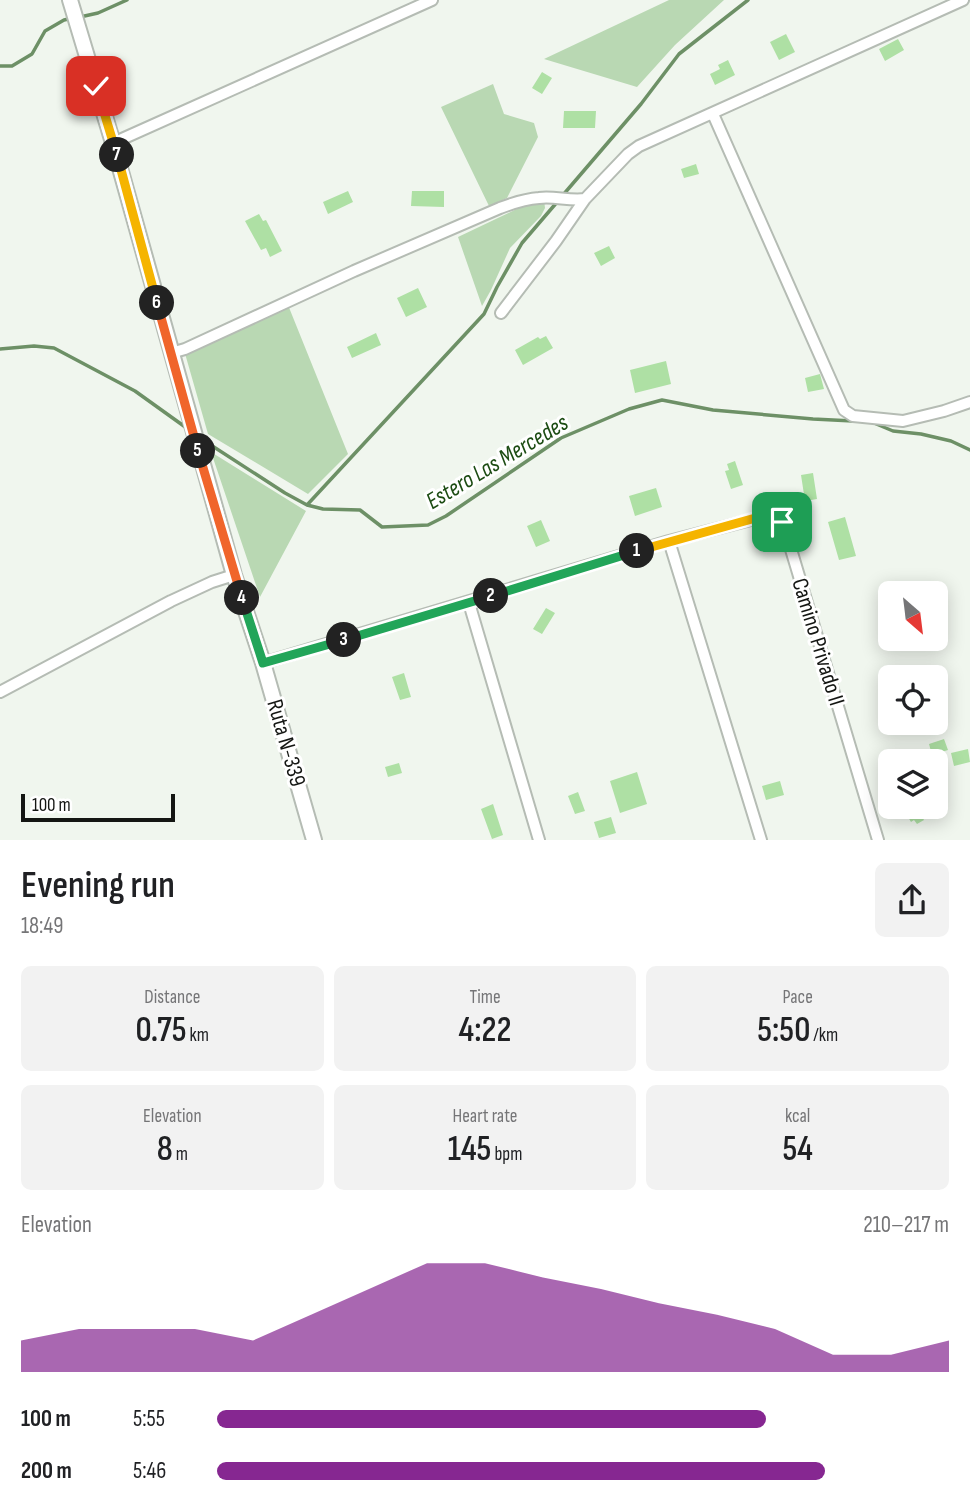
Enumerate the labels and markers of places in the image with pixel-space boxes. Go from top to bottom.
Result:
pin [66,56,126,116]
pin: 7 [100,138,134,172]
pin: 6 [140,286,174,320]
pin: 5 [180,434,216,468]
pin [752,492,812,552]
pin: 1 [620,534,654,568]
pin: 2 [474,578,508,614]
pin: 4 [224,580,260,616]
pin: 3 [326,622,362,658]

